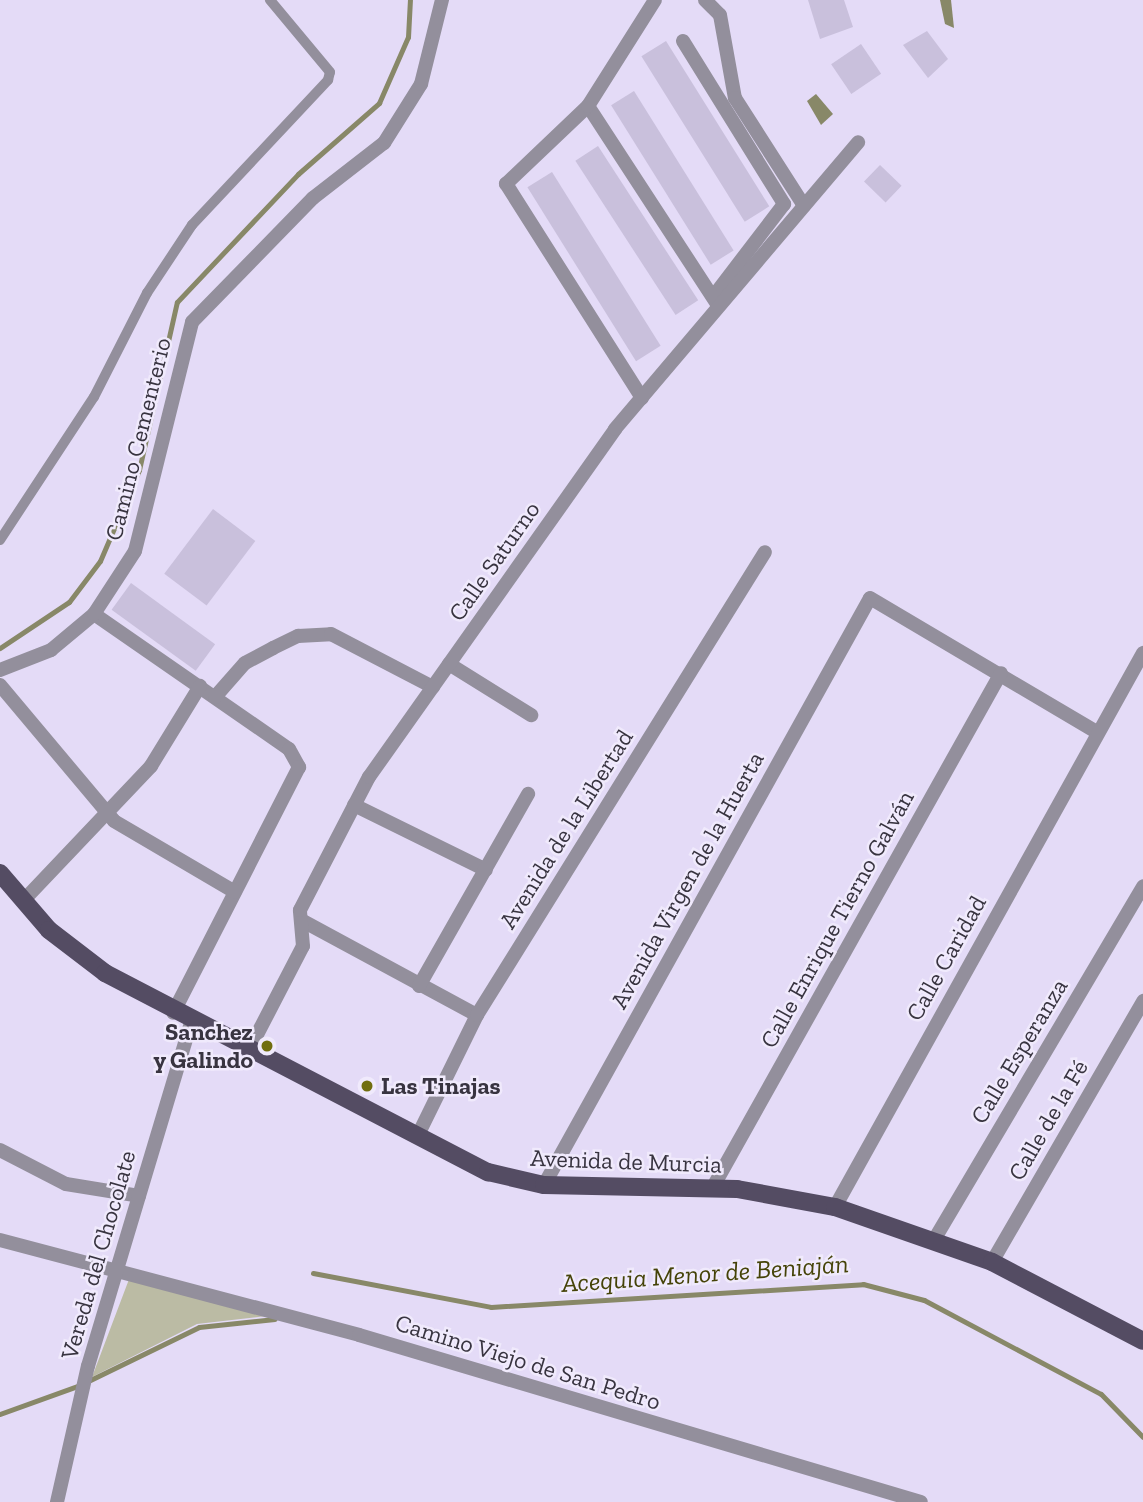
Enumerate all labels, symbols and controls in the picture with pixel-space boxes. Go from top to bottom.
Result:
street label: Camino Cementerio [99,335,177,543]
street label: Calle Saturno [442,496,546,626]
street label: Avenida de la Libertad [493,724,639,934]
street label: Avenida Virgen de la Huerta [604,746,770,1014]
street label: Calle Enrique Tierno Galván [754,785,920,1053]
street label: Calle Caridad [900,890,992,1026]
street label: Calle Esperanza [964,973,1074,1129]
place label: Sanchez y Galindo [153,1018,253,1074]
marker: Sanchez y Galindo [259,1038,275,1054]
street label: Calle de la Fé [1002,1055,1094,1185]
place label: Las Tinajas [381,1072,501,1100]
marker: Las Tinajas [359,1078,375,1094]
street label: Avenida de Murcia [530,1143,722,1179]
street label: Vereda del Chocolate [54,1147,142,1363]
water label: Acequia Menor de Beniaján [560,1248,850,1300]
street label: Camino Viejo de San Pedro [392,1308,664,1416]

